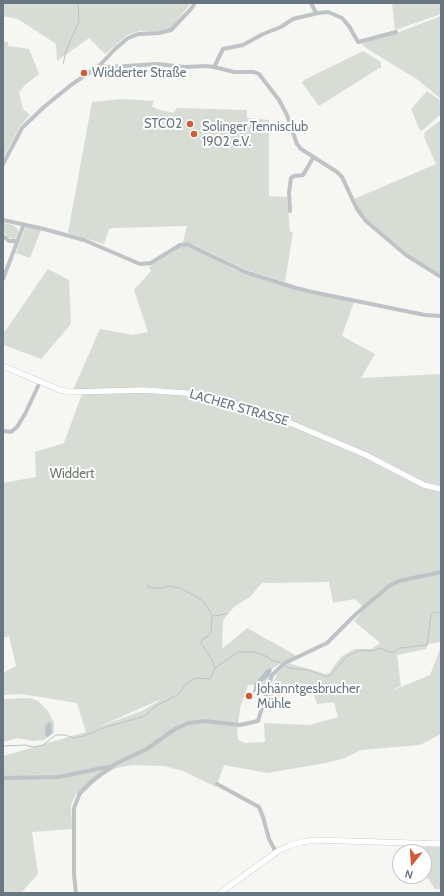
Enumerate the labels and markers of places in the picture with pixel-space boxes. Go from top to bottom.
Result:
place label: Widderter Straße [92,65,186,81]
marker: Widderter Straße [79,68,89,78]
place label: STC02 [144,116,182,132]
marker: STC02 [185,119,195,129]
place label: Solinger Tennisclub 1902 e.V. [202,119,308,150]
marker: Solinger Tennisclub 1902 e.V. [189,129,199,139]
place label: Johänntgesbrucher Mühle [257,681,360,712]
marker: Johänntgesbrucher Mühle [244,691,254,701]

